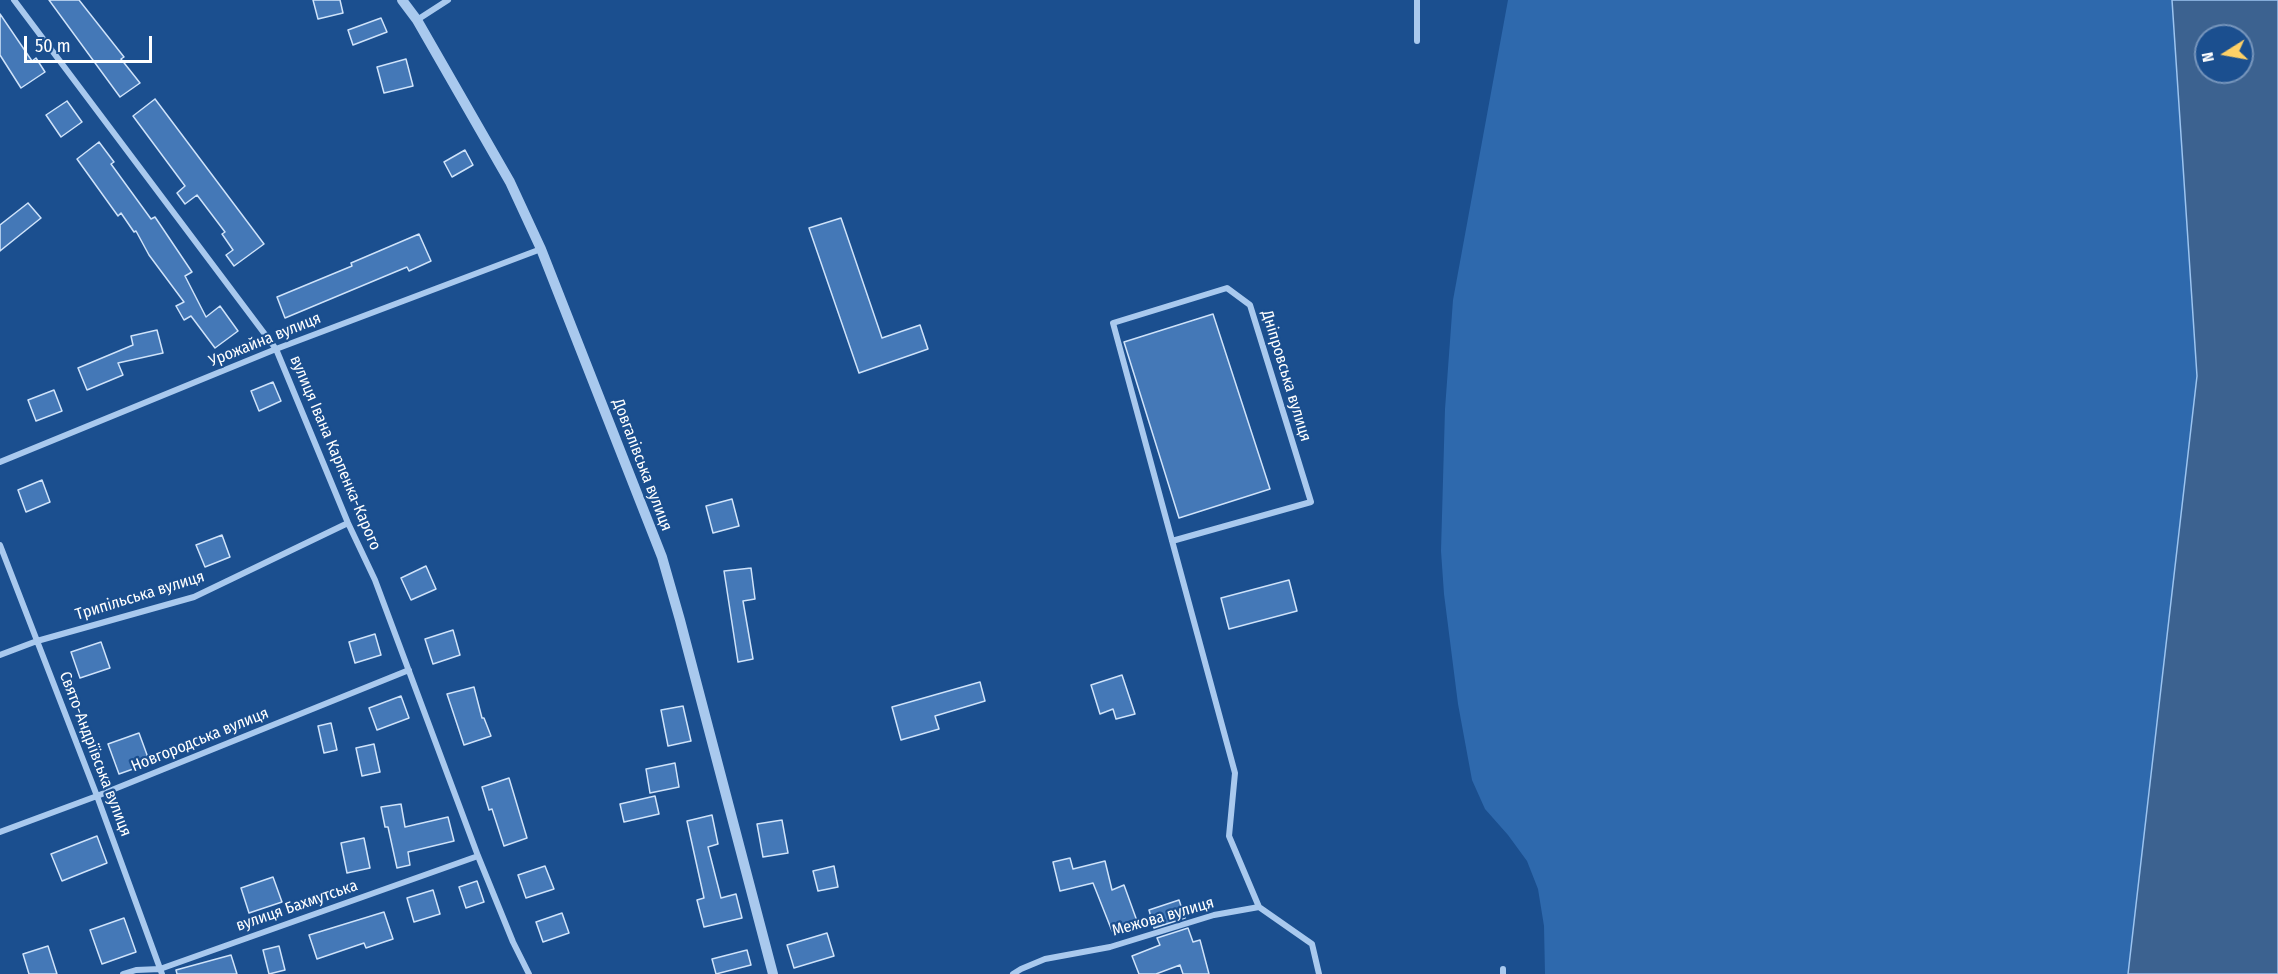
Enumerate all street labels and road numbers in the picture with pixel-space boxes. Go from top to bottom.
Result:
street label: Дніпровська вулиця [1257,308,1315,444]
street label: Урожайна вулиця [206,309,324,371]
street label: вулиця Івана Карпенка-Карого [285,353,385,553]
street label: Довгалівська вулиця [608,396,676,534]
street label: Трипільська вулиця [73,567,207,625]
street label: Свято-Андріївська вулиця [55,669,135,839]
street label: Новгородська вулиця [129,704,271,776]
street label: вулиця Бахмутська [234,876,360,936]
street label: Межова вулиця [1110,893,1216,941]

